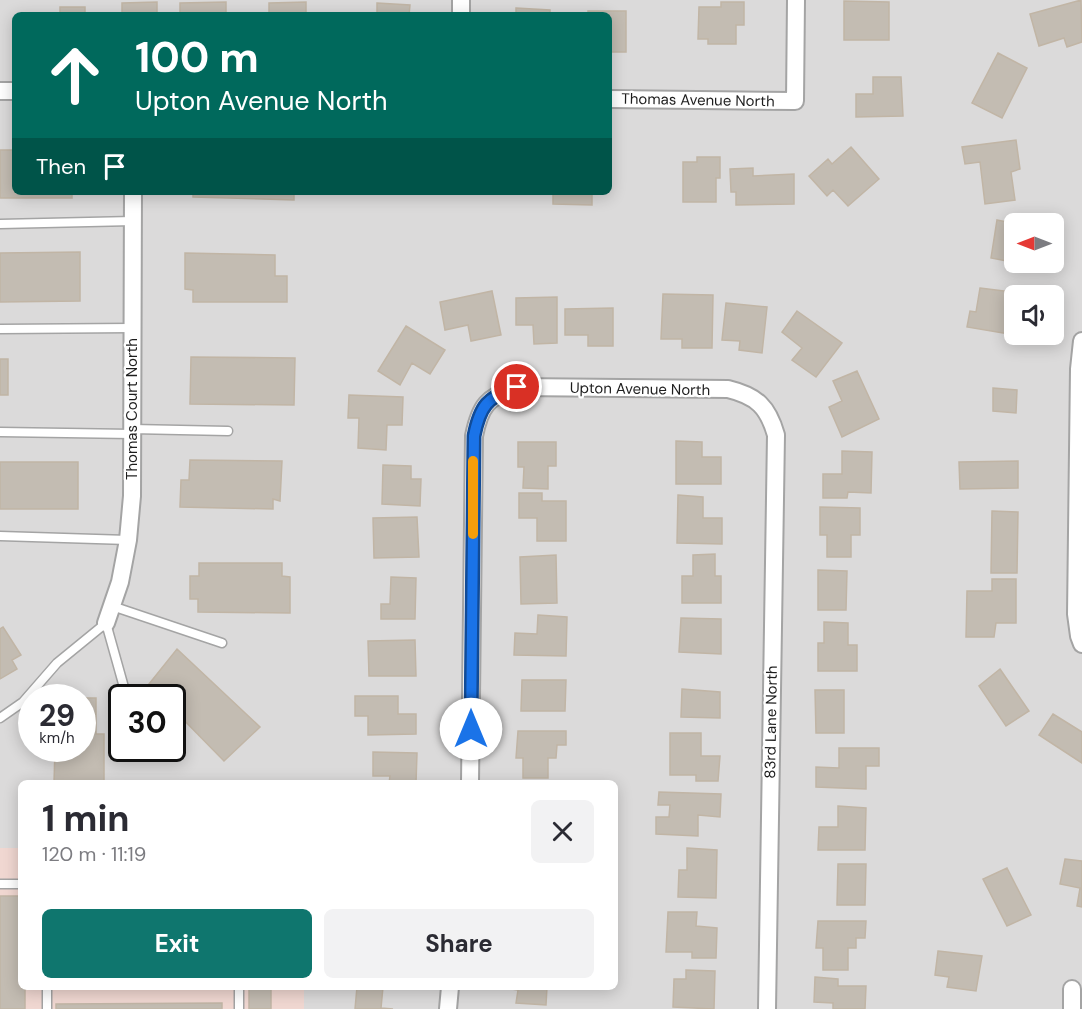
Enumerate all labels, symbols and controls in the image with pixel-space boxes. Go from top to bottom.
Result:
text: 100 m [135,30,259,85]
icon: ahead [36,36,114,114]
text: Upton Avenue North [135,83,388,118]
street label: Thomas Avenue North [621,89,775,111]
icon: arrive [98,150,131,183]
text: Then [36,152,86,181]
north arrow [1004,213,1064,273]
map controls [1004,213,1064,345]
button: sound [1004,285,1064,345]
street label: Thomas Court North [122,338,142,480]
pin [491,361,542,412]
icon: arrive [500,370,533,403]
street label: Upton Avenue North [570,378,710,400]
street label: 83rd Lane North [760,665,782,779]
speed limit sign: 30 [108,684,186,762]
text: 29 [39,696,75,735]
position arrow [439,697,503,761]
text: km/h [39,728,75,748]
text: 1 min [42,795,130,842]
button: close [531,800,594,863]
text: 120 m · 11:19 [42,841,146,867]
button: Exit [42,909,312,978]
button: Share [324,909,594,978]

